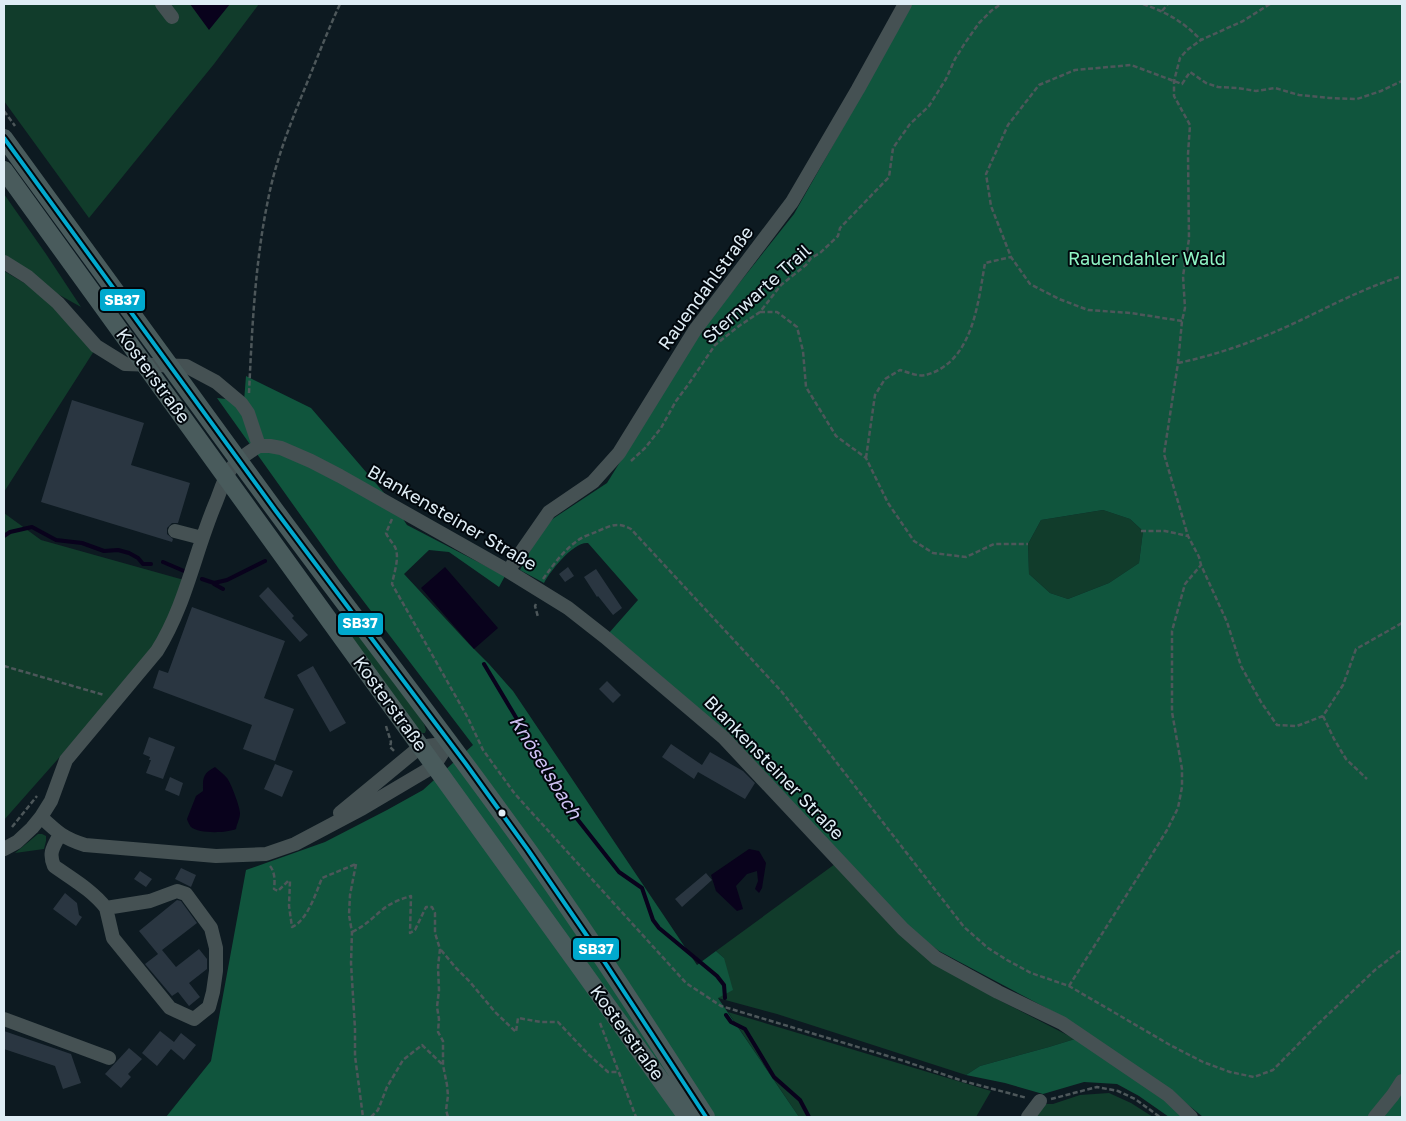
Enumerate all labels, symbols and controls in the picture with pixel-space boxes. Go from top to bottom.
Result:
street label: Rauendahlstraße [653,221,757,353]
street label: Sternwarte Trail [698,239,815,348]
park label: Rauendahler Wald [1068,247,1226,269]
line badge: SB37 [99,288,146,312]
text: SB37 [104,291,140,308]
street label: Kosterstraße [112,324,196,427]
street label: Blankensteiner Straße [364,460,541,575]
line badge: SB37 [337,612,384,636]
text: SB37 [342,614,378,631]
street label: Kosterstraße [349,652,433,755]
street label: Blankensteiner Straße [700,691,849,844]
water label: Knöselsbach [505,711,588,824]
unlabelled marker [497,808,507,818]
line badge: SB37 [572,937,620,961]
text: SB37 [578,940,614,957]
street label: Kosterstraße [586,981,670,1084]

